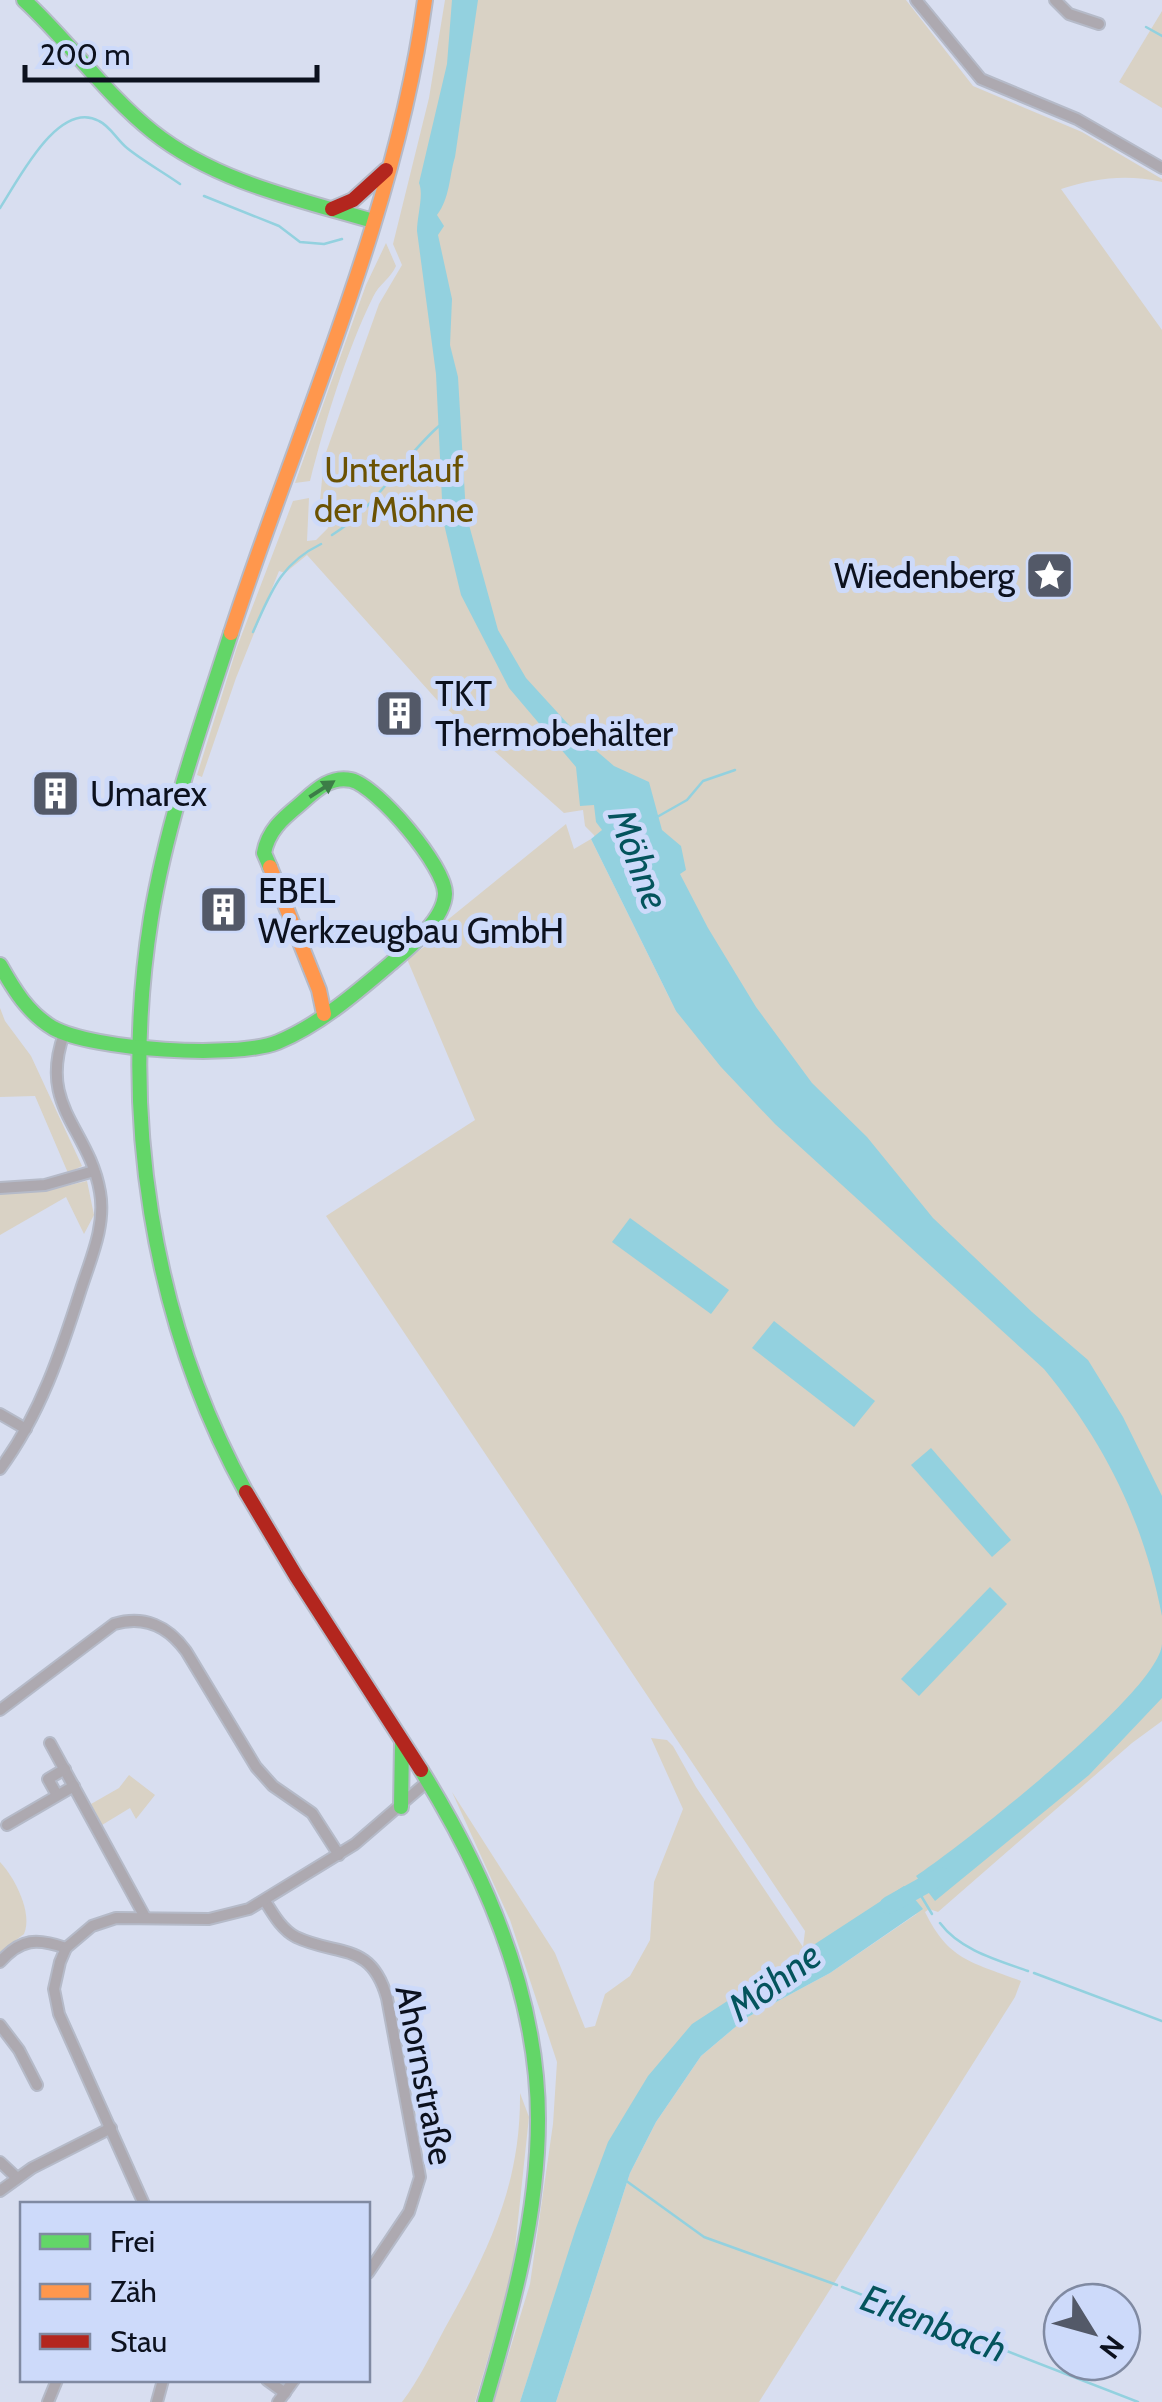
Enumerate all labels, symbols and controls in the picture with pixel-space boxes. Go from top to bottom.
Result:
scale bar [25,20,318,82]
text: 200 m [40,36,131,73]
park label: Unterlauf der Möhne [314,448,474,531]
place icon: Wiedenberg [1024,549,1076,601]
place label: Wiedenberg [834,554,1016,597]
place label: TKT Thermobehälter [435,672,673,755]
building icon: TKT Thermobehälter [374,687,426,739]
building icon: Umarex [29,767,81,819]
place label: Umarex [90,772,208,815]
one-way arrow [308,781,335,799]
water label: Möhne [598,801,680,916]
place label: EBEL Werkzeugbau GmbH [258,869,564,952]
building icon: EBEL Werkzeugbau GmbH [197,884,249,936]
water label: Möhne [717,1931,830,2031]
street label: Ahornstraße [387,1981,463,2169]
legend [20,2202,370,2382]
text: Frei [110,2223,155,2260]
text: Zäh [110,2273,157,2310]
water label: Erlenbach [855,2274,1013,2372]
north arrow [1042,2282,1142,2382]
text: Stau [110,2323,167,2360]
text: N [1092,2329,1131,2365]

